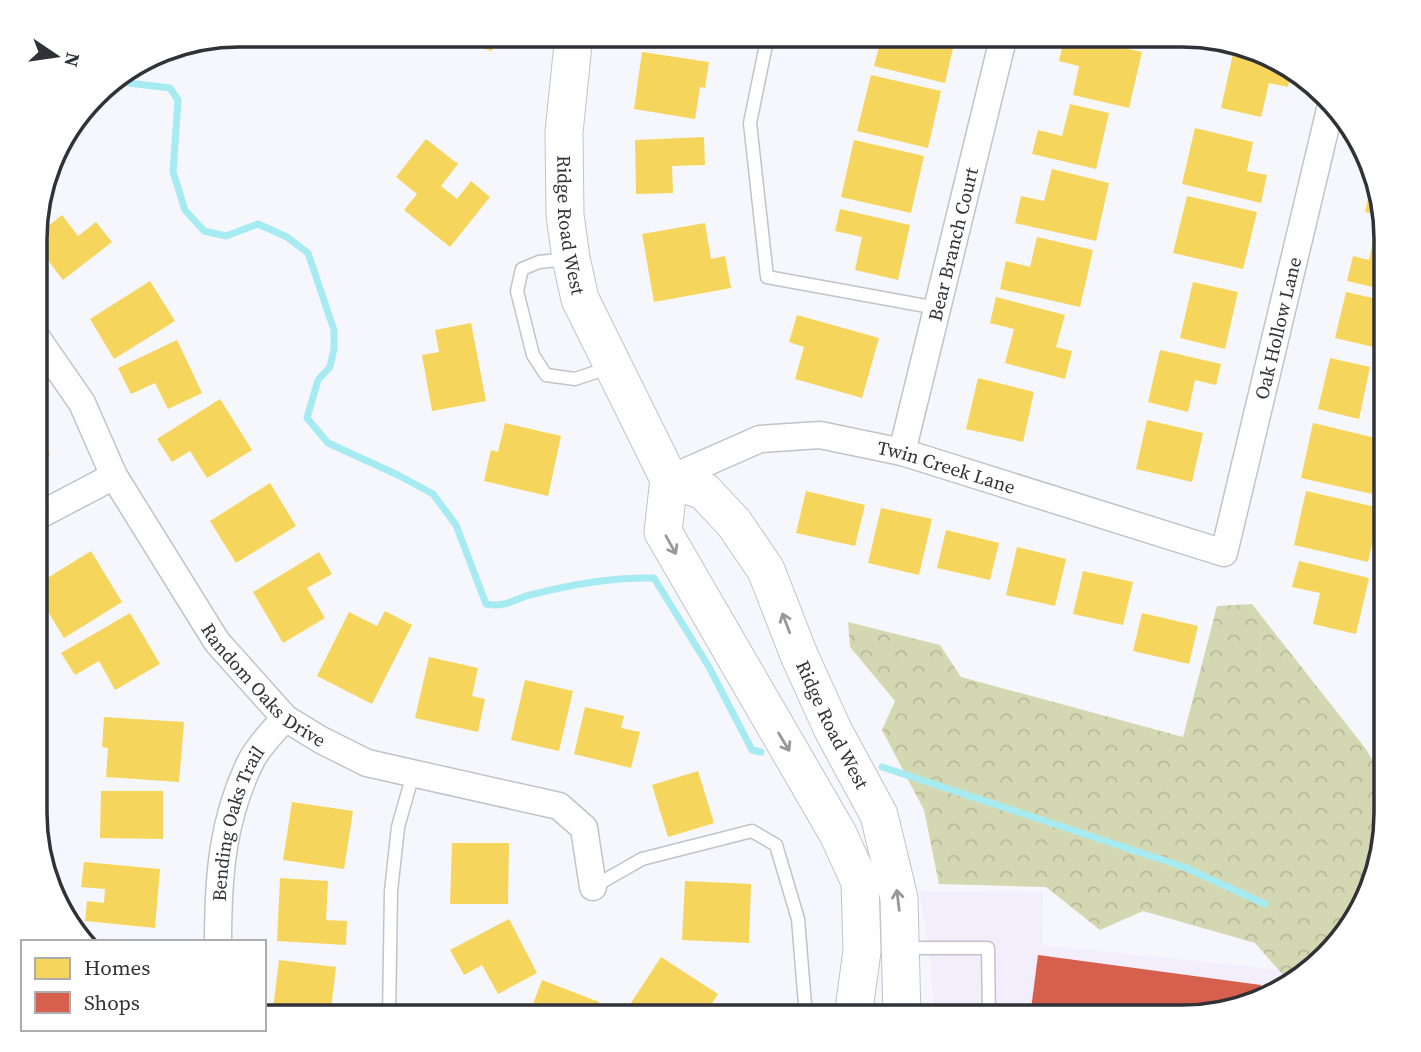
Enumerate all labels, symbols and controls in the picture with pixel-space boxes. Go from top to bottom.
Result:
north arrow [21,21,91,91]
text: N [58,50,87,70]
street label: Ridge Road West [551,155,592,298]
street label: Bear Branch Court [922,164,984,324]
street label: Oak Hollow Lane [1248,254,1307,402]
street label: Twin Creek Lane [875,434,1019,500]
one-way arrow [665,534,678,555]
one-way arrow [779,612,792,634]
street label: Random Oaks Drive [195,618,331,753]
street label: Ridge Road West [790,656,876,794]
one-way arrow [777,732,791,752]
street label: Bending Oaks Trail [206,740,270,902]
one-way arrow [892,889,905,912]
legend [21,940,266,1031]
text: Homes [84,953,150,982]
text: Shops [84,988,140,1017]

